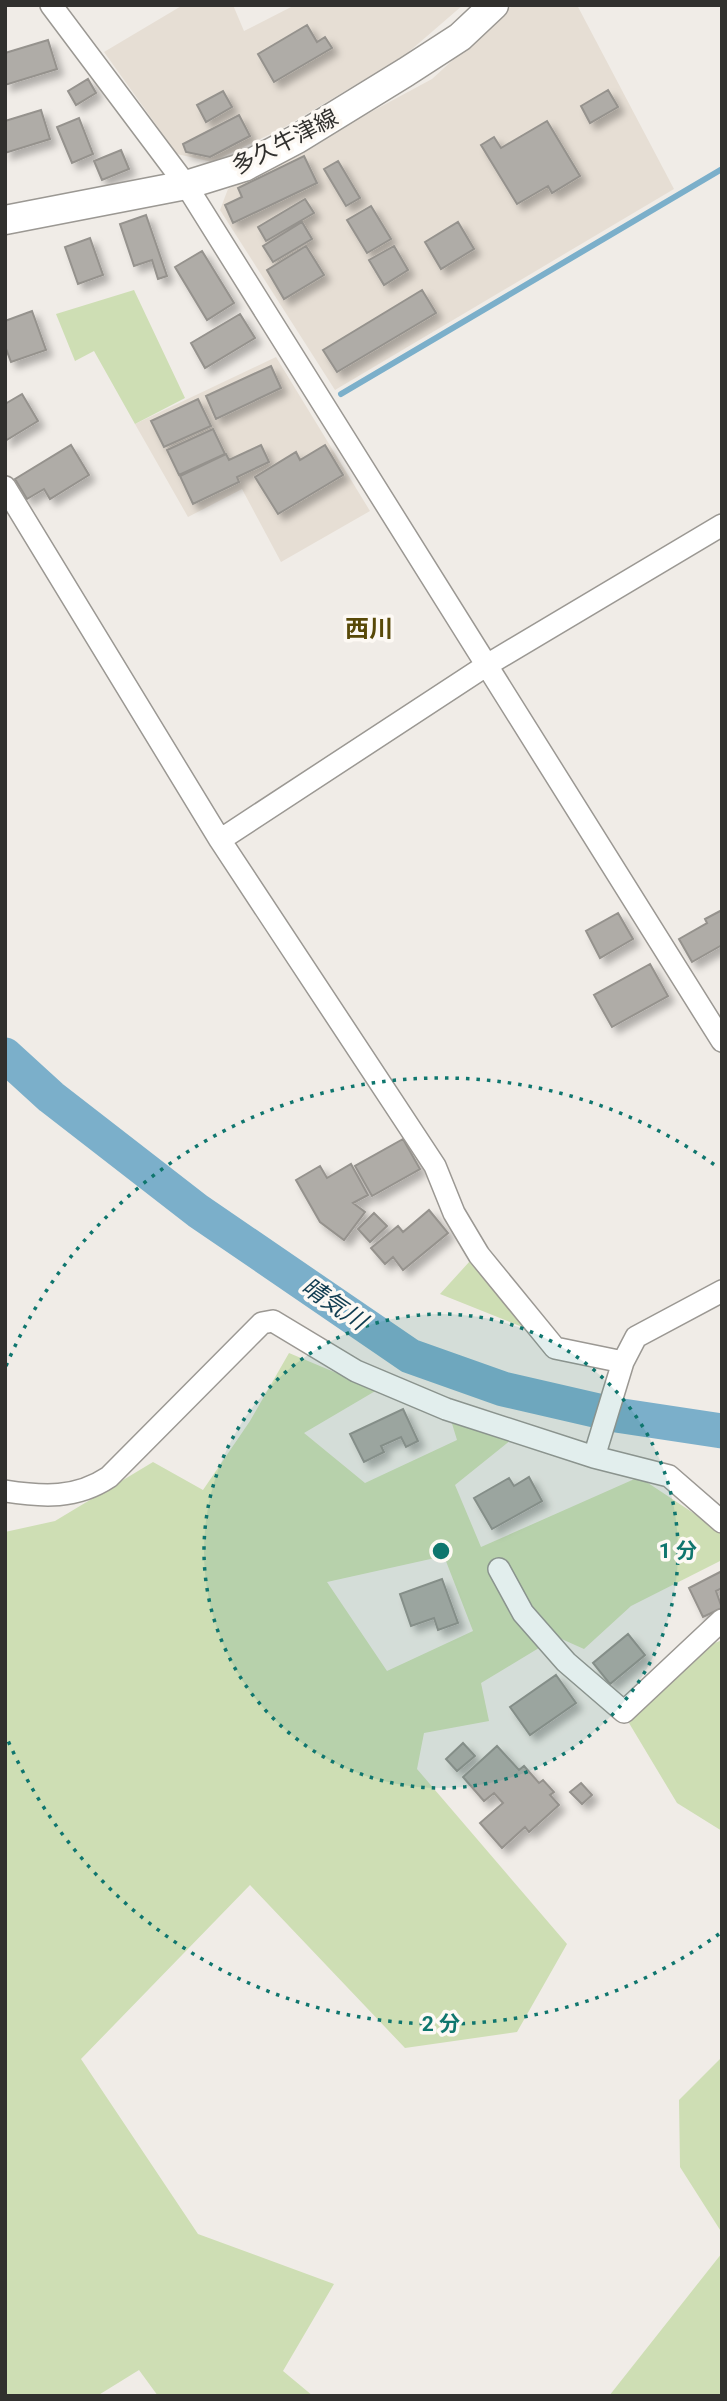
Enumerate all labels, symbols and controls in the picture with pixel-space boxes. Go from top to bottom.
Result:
street label: 多久牛津線 [228,104,342,180]
district label: 西川 [345,615,393,643]
water label: 晴気川 [296,1272,374,1337]
centre of rings [429,1539,453,1563]
text: 1 分 [659,1539,697,1563]
text: 2 分 [422,2012,460,2036]

